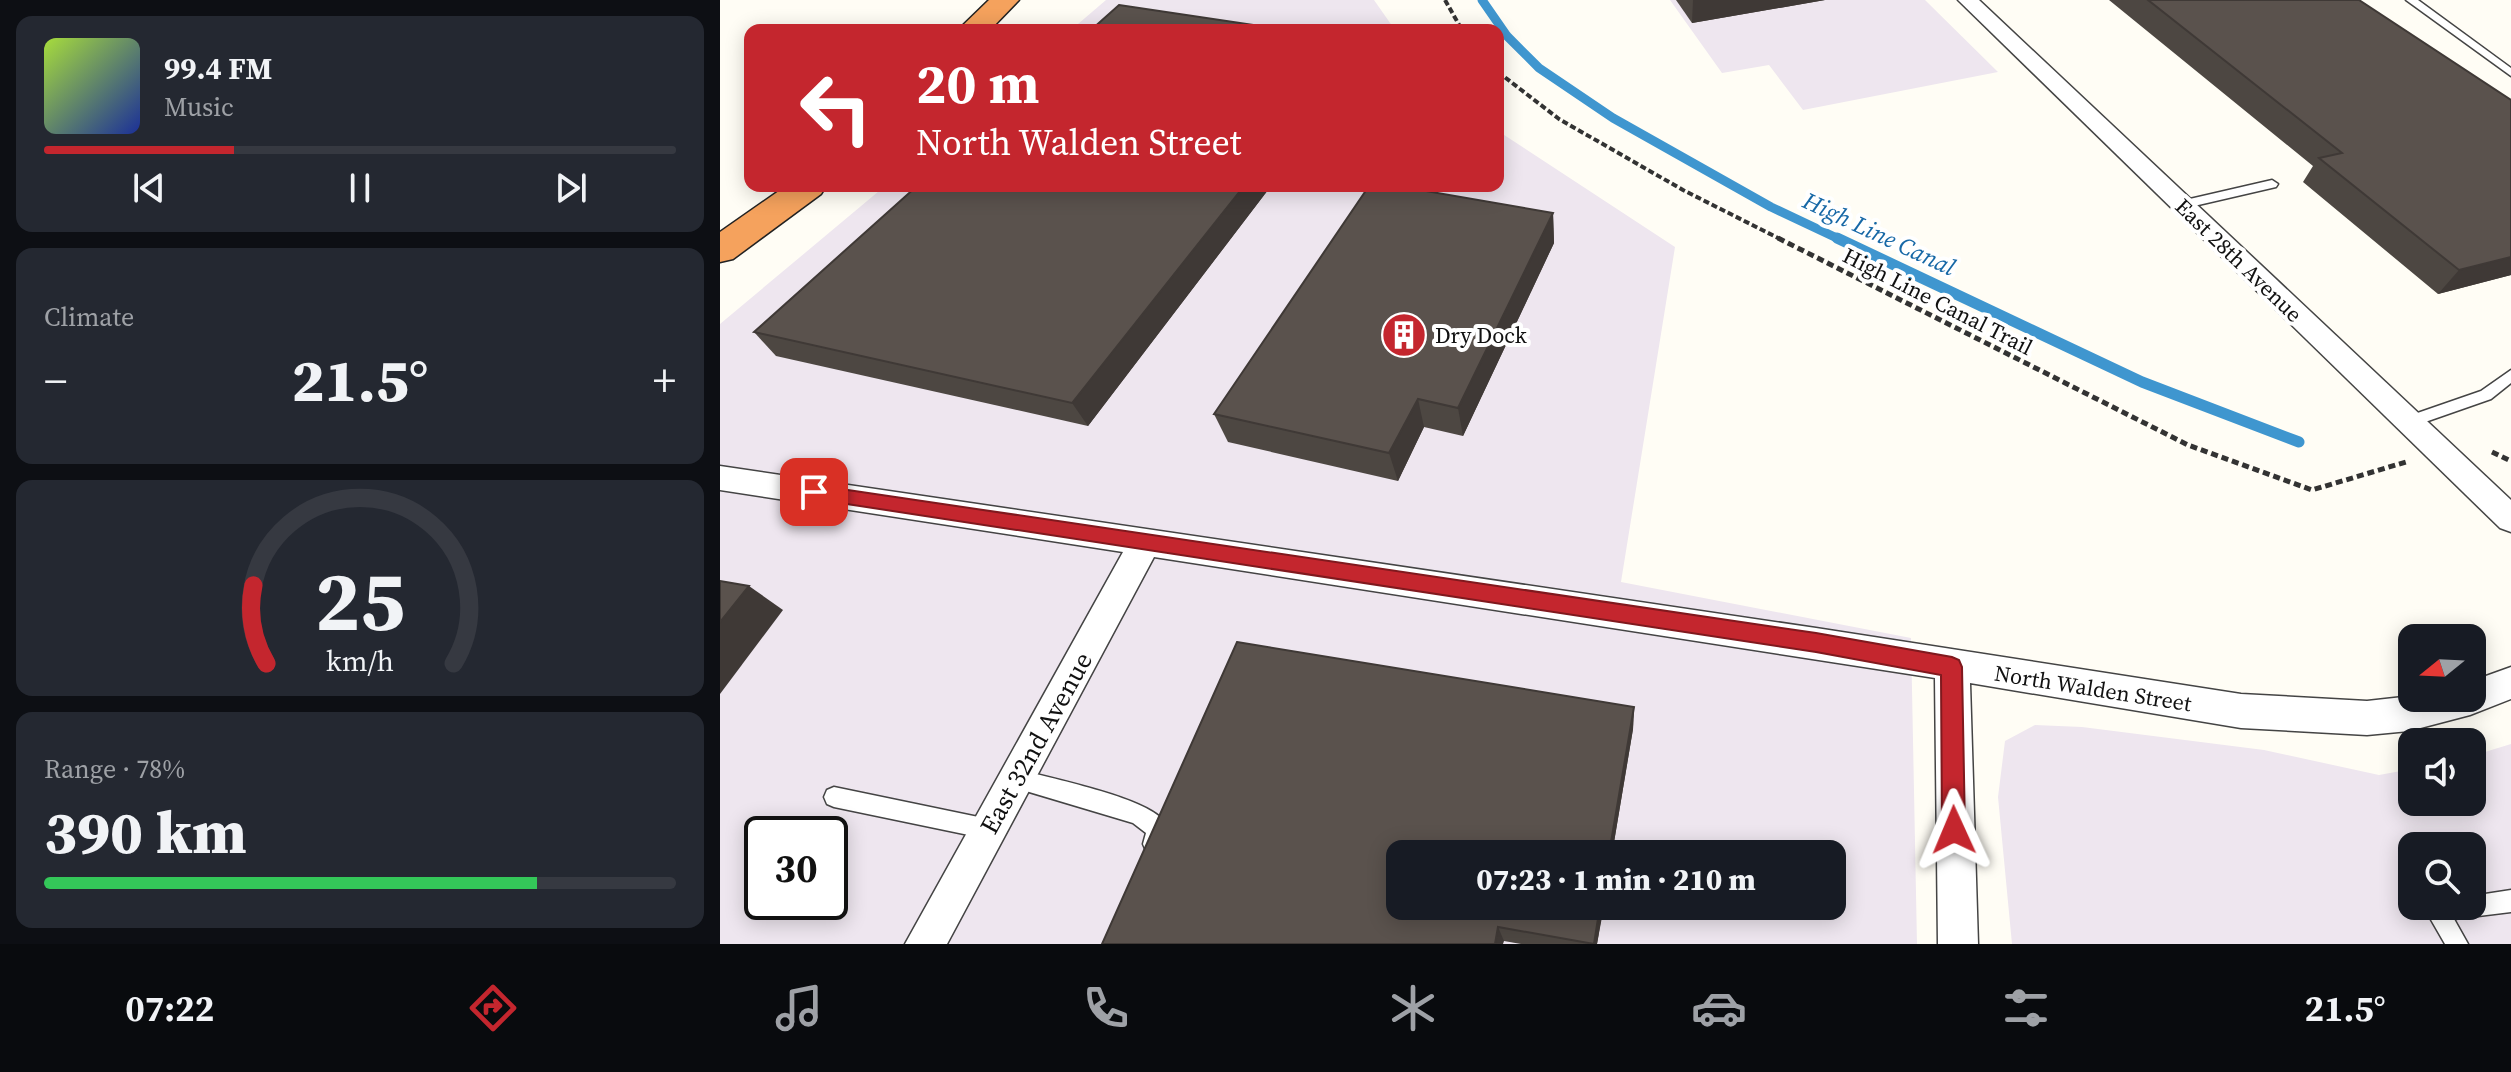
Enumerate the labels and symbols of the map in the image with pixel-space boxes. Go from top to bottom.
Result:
water label: High Line Canal [1797,183,1961,283]
street label: East 28th Avenue [2169,192,2309,328]
street label: High Line Canal Trail [1838,240,2038,362]
building icon: Dry Dock [1380,311,1428,359]
place label: Dry Dock [1435,320,1528,350]
pin [780,458,848,526]
north arrow [2398,624,2486,712]
street label: East 32nd Avenue [971,646,1101,840]
street label: North Walden Street [1992,658,2194,719]
position arrow [1912,788,1996,872]
speed limit sign: 30 [744,816,848,920]

